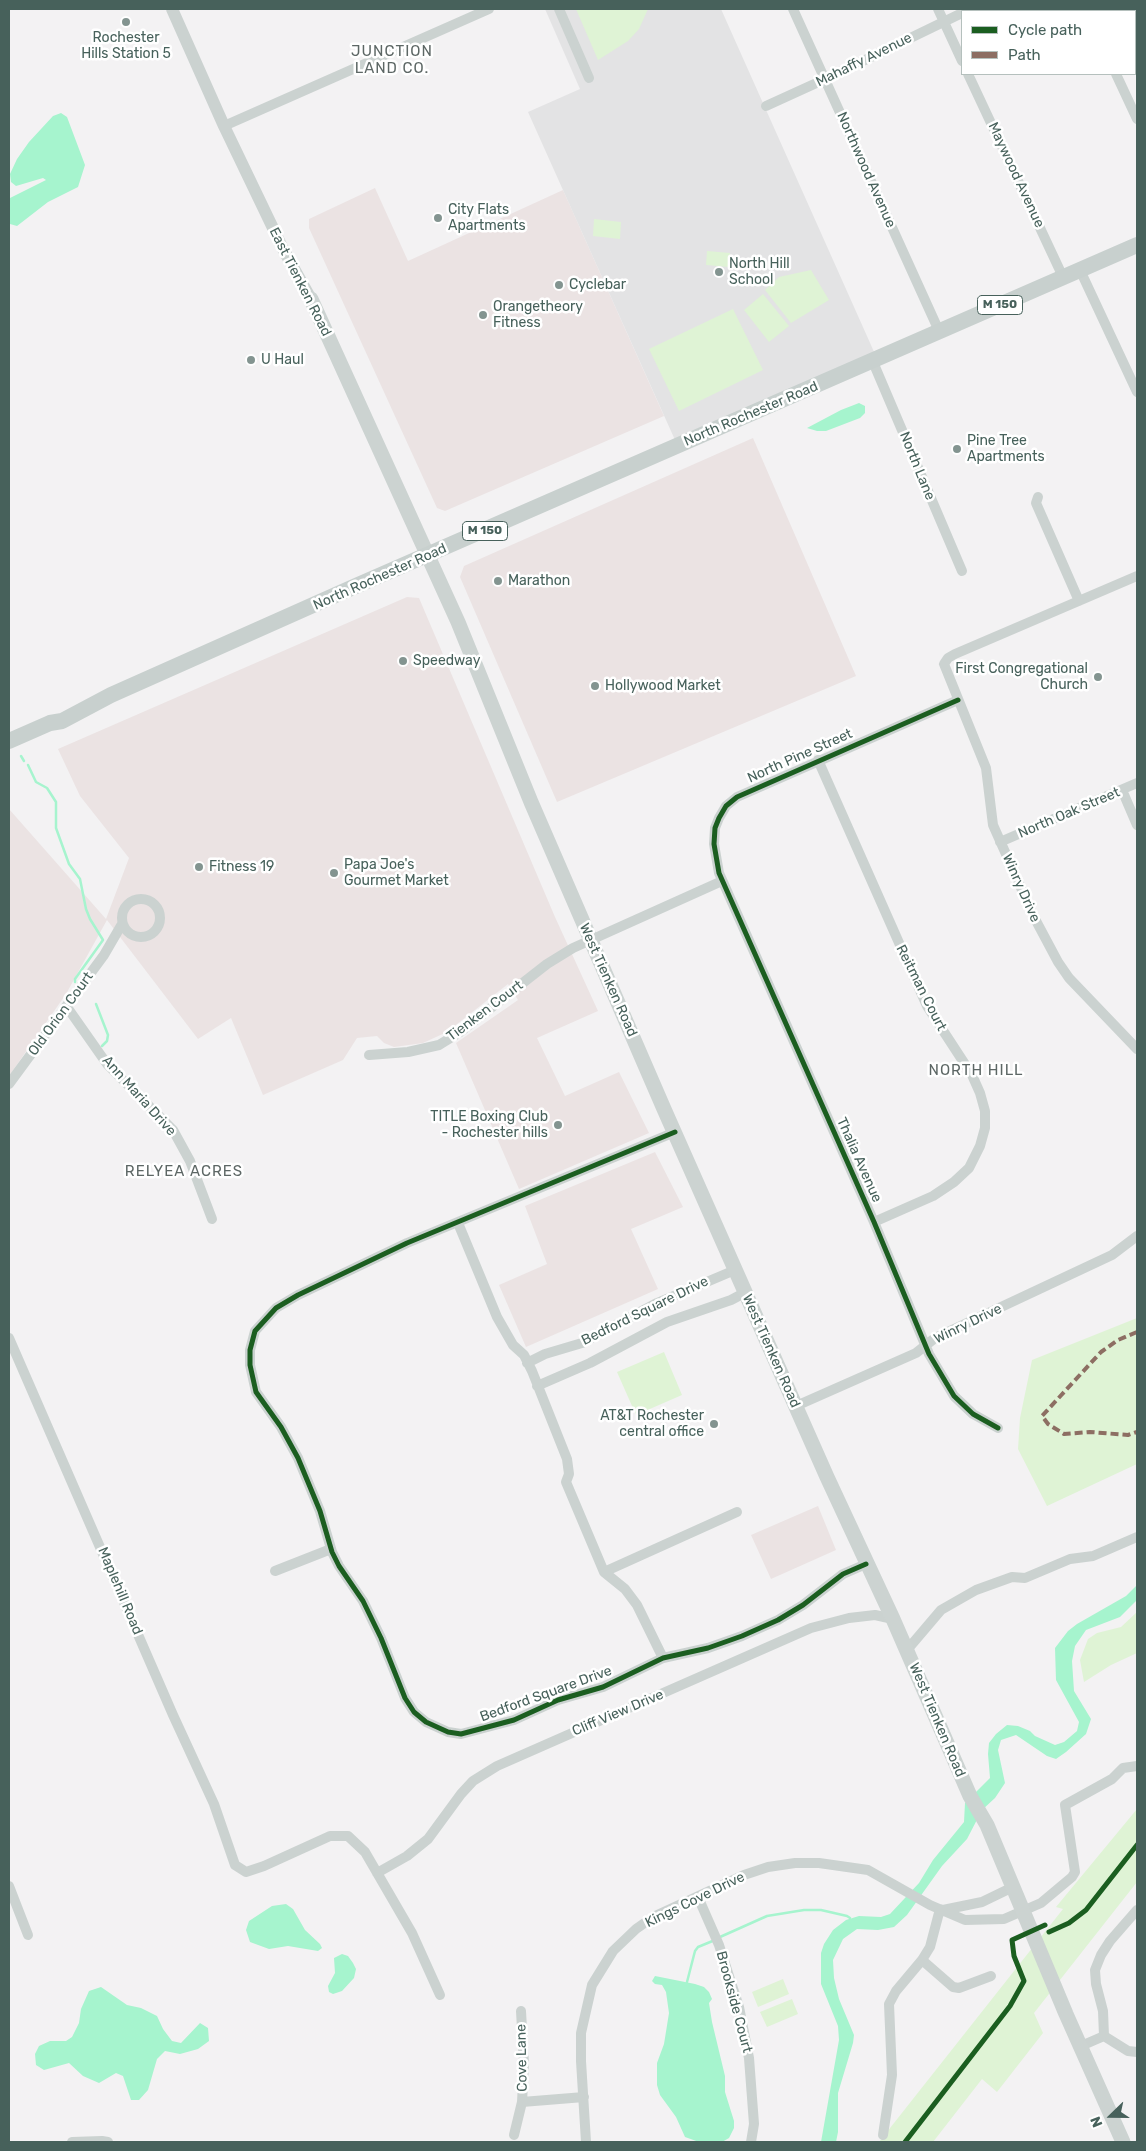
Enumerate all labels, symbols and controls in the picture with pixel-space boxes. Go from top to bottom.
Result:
legend [961,10,1136,75]
marker: Rochester Hills Station 5 [120,16,132,28]
text: Cycle path [1008,21,1082,39]
street label: Mahaffy Avenue [813,29,915,91]
place label: Rochester Hills Station 5 [81,30,171,62]
district label: JUNCTION LAND CO. [350,43,434,78]
text: Path [1008,46,1041,64]
street label: Northwood Avenue [833,110,899,230]
street label: Maywood Avenue [984,120,1048,230]
place label: City Flats Apartments [448,202,526,234]
marker: City Flats Apartments [432,212,444,224]
street label: East Tienken Road [265,225,335,339]
place label: North Hill School [729,256,790,288]
marker: North Hill School [713,266,725,278]
place label: Cyclebar [569,277,626,293]
marker: Cyclebar [553,279,565,291]
road number: M 150 [978,296,1022,314]
place label: Orangetheory Fitness [493,299,583,332]
marker: Orangetheory Fitness [477,309,489,321]
place label: U Haul [261,352,304,368]
marker: U Haul [245,354,257,366]
street label: North Rochester Road [681,378,821,450]
street label: North Lane [896,429,938,503]
place label: Pine Tree Apartments [967,433,1045,466]
marker: Pine Tree Apartments [951,443,963,455]
road number: M 150 [462,522,508,540]
street label: North Rochester Road [311,540,449,614]
place label: Marathon [508,573,570,589]
marker: Marathon [492,575,504,587]
place label: Speedway [413,653,480,669]
marker: Speedway [397,655,409,667]
place label: First Congregational Church [955,661,1088,694]
marker: First Congregational Church [1092,671,1104,683]
place label: Hollywood Market [605,678,721,694]
marker: Hollywood Market [589,680,601,692]
street label: North Pine Street [745,725,855,787]
street label: North Oak Street [1016,784,1122,842]
street label: Winry Drive [998,851,1044,925]
place label: Papa Joe's Gourmet Market [344,857,449,890]
place label: Fitness 19 [209,859,274,875]
marker: Fitness 19 [193,861,205,873]
marker: Papa Joe's Gourmet Market [328,867,340,879]
street label: West Tienken Road [575,921,641,1039]
street label: Reitman Court [892,942,950,1034]
street label: Old Orion Court [25,969,97,1059]
street label: Tienken Court [444,977,526,1045]
street label: Ann Maria Drive [99,1052,179,1140]
district label: NORTH HILL [927,1062,1025,1080]
place label: TITLE Boxing Club - Rochester hills [430,1109,548,1142]
street label: Thalia Avenue [833,1115,885,1205]
marker: TITLE Boxing Club - Rochester hills [552,1119,564,1131]
district label: RELYEA ACRES [123,1163,245,1181]
street label: Bedford Square Drive [579,1273,711,1349]
street label: West Tienken Road [738,1292,804,1410]
street label: Winry Drive [931,1300,1005,1348]
place label: AT&T Rochester central office [600,1408,704,1440]
marker: AT&T Rochester central office [708,1418,720,1430]
street label: Maplehill Road [94,1545,146,1637]
street label: West Tienken Road [905,1660,969,1780]
street label: Bedford Square Drive [478,1662,614,1726]
street label: Cliff View Drive [570,1686,666,1740]
street label: Kings Cove Drive [642,1869,748,1931]
street label: Brookside Court [712,1949,756,2055]
street label: Cove Lane [513,2024,531,2092]
north arrow [1086,2091,1136,2141]
text: N [1087,2114,1106,2130]

